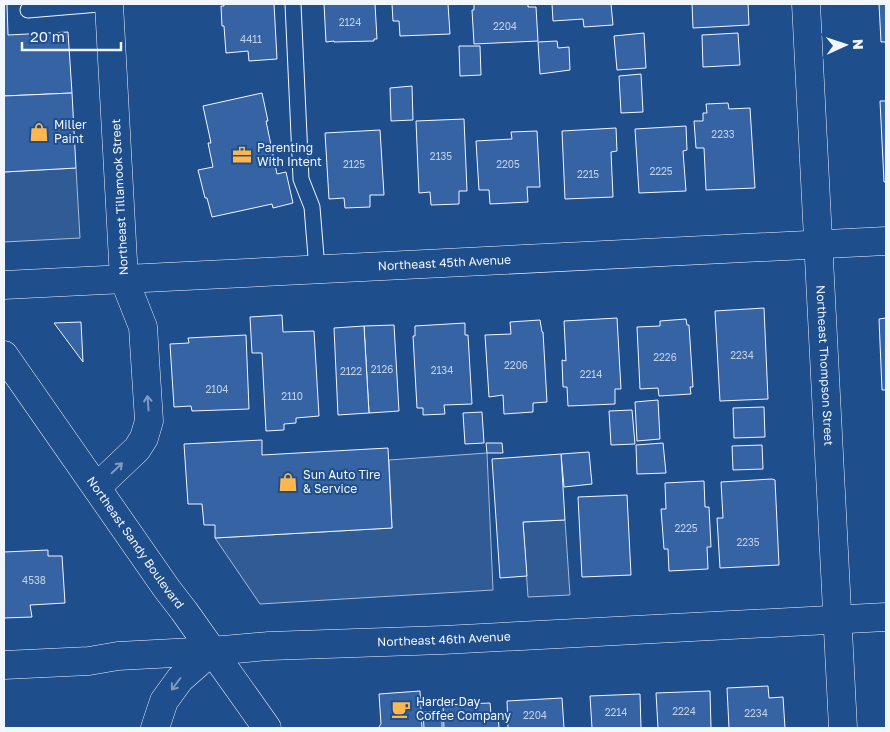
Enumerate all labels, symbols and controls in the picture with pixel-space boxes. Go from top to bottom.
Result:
house number: 2124 [339,16,361,28]
scale bar [22,20,121,52]
house number: 2204 [493,20,517,32]
north arrow [820,20,870,70]
text: 20 m [30,27,65,45]
house number: 4411 [240,33,262,45]
text: N [850,39,867,50]
place label: Miller Paint [54,117,87,146]
street label: Northeast Tillamook Street [108,118,131,276]
shop icon: Miller Paint [28,121,50,143]
house number: 2233 [711,128,735,140]
place label: Parenting With Intent [257,140,322,169]
office icon: Parenting With Intent [231,144,253,166]
house number: 2135 [430,150,452,162]
house number: 2125 [343,158,365,170]
house number: 2205 [496,158,520,170]
house number: 2225 [649,165,673,177]
house number: 2215 [577,168,599,180]
street label: Northeast 45th Avenue [377,252,511,273]
street label: Northeast Thompson Street [813,285,837,446]
house number: 2234 [730,349,754,361]
house number: 2226 [653,351,677,363]
house number: 2206 [504,359,528,371]
house number: 2126 [371,363,393,375]
house number: 2134 [431,364,453,376]
house number: 2122 [340,365,362,377]
house number: 2214 [580,368,602,380]
house number: 2104 [206,383,228,395]
house number: 2110 [281,390,303,402]
one-way arrow [143,395,152,411]
one-way arrow [110,462,123,474]
place label: Sun Auto Tire & Service [303,467,381,496]
shop icon: Sun Auto Tire & Service [277,471,299,493]
street label: Northeast Sandy Boulevard [84,473,187,612]
house number: 2225 [674,522,698,534]
house number: 2235 [736,536,760,548]
house number: 4538 [22,574,46,586]
street label: Northeast 46th Avenue [377,628,511,649]
one-way arrow [171,677,182,690]
place label: Harder Day Coffee Company [416,694,511,723]
cafe icon: Harder Day Coffee Company [390,698,412,720]
house number: 2224 [672,705,696,717]
house number: 2214 [605,706,627,718]
house number: 2234 [744,707,768,719]
house number: 2204 [523,709,547,721]

